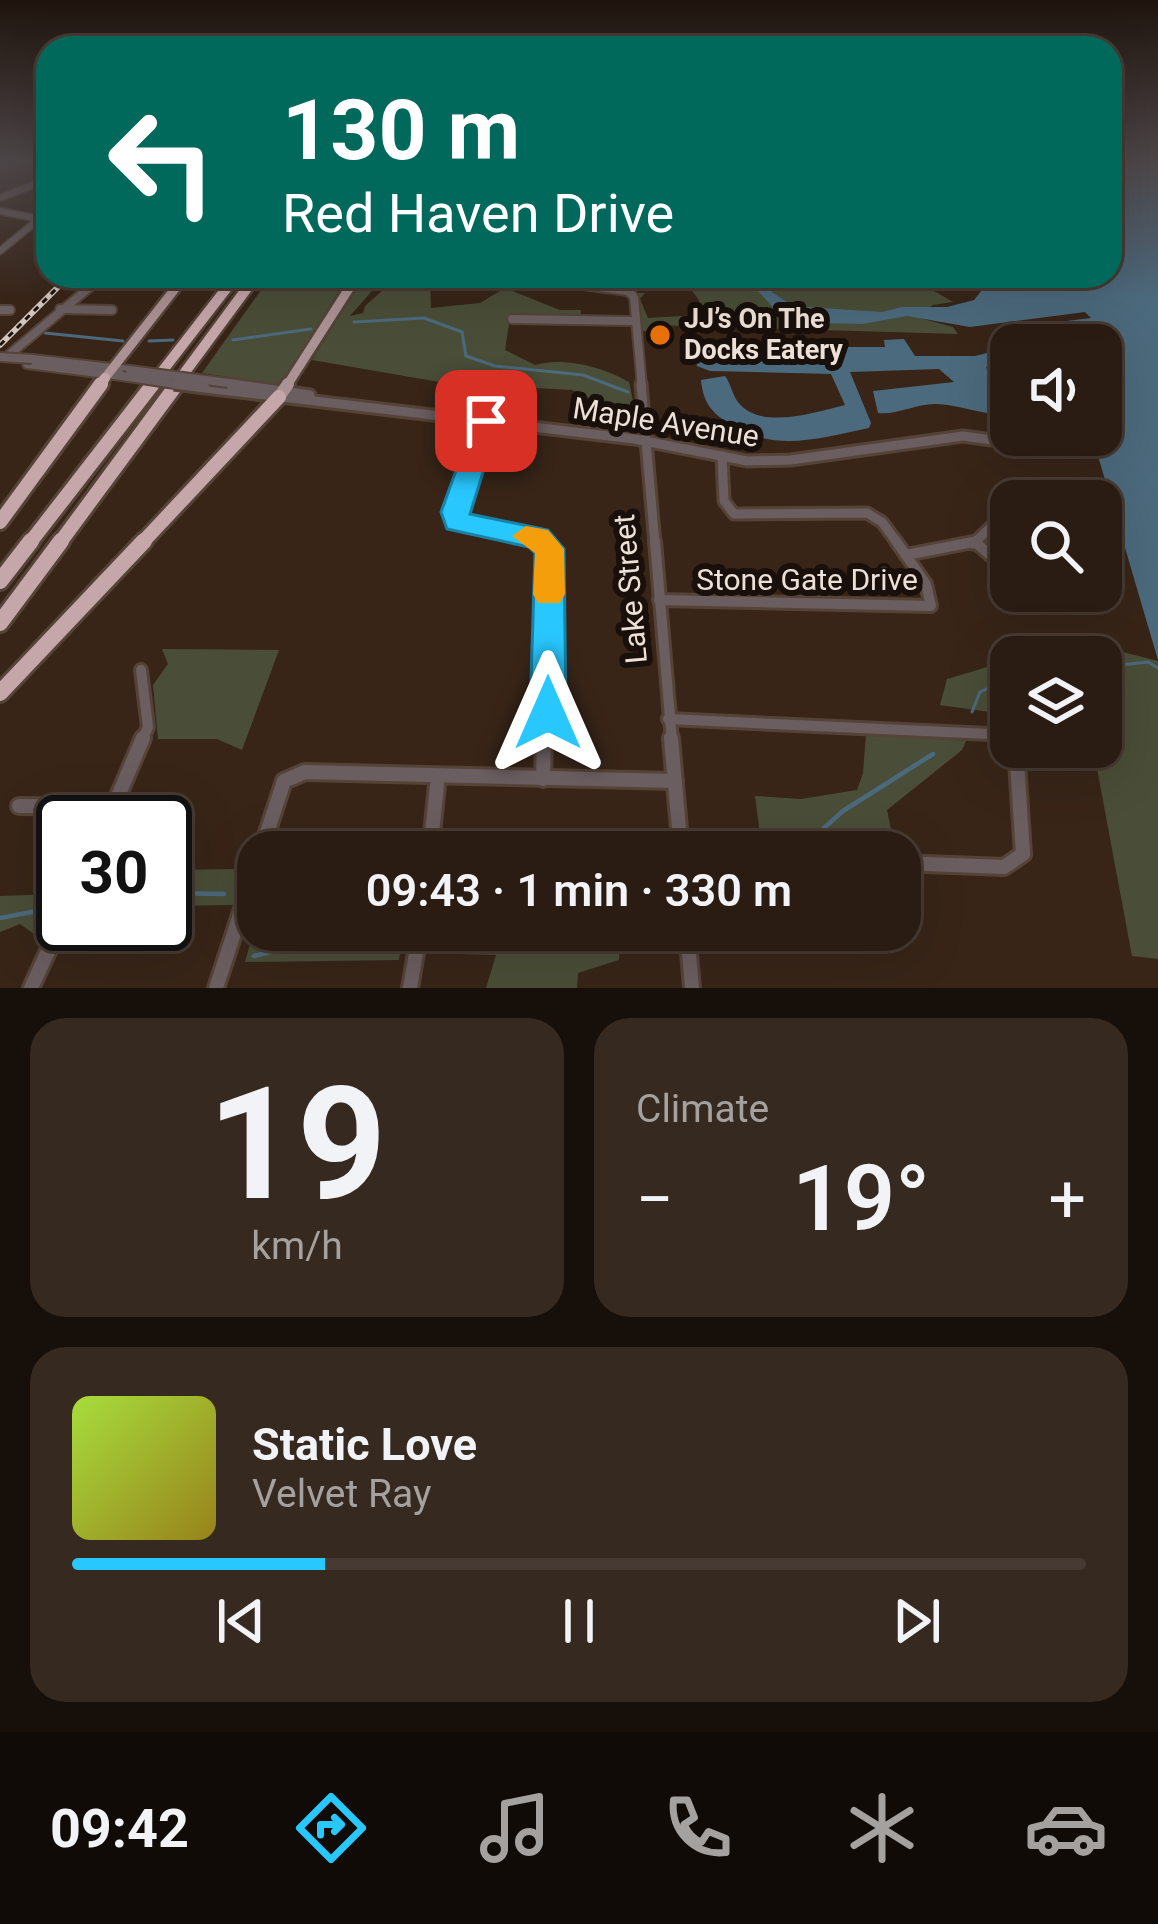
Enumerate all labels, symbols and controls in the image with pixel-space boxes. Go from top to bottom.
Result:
text: 130 m [282,81,520,180]
icon: left [84,84,240,240]
text: Red Haven Drive [282,182,674,245]
place label: JJ’s On The Docks Eatery [684,303,843,366]
marker: JJ’s On The Docks Eatery [647,322,673,348]
map controls [990,324,1122,768]
button: sound [990,324,1122,456]
pin [435,370,537,472]
icon: arrive [453,388,519,454]
street label: Maple Avenue [570,390,762,454]
button: search [990,480,1122,612]
street label: Lake Street [606,513,654,665]
street label: Stone Gate Drive [696,562,918,597]
button: layers [990,636,1122,768]
position arrow [485,650,611,776]
speed limit sign: 30 [36,795,192,951]
text: 09:43 · 1 min · 330 m [366,864,792,917]
text: 19 [207,1053,387,1236]
text: Climate [636,1086,769,1132]
text: 19° [792,1147,930,1252]
text: − [636,1161,674,1238]
text: + [1049,1161,1086,1238]
text: km/h [251,1223,343,1269]
text: Static Love [252,1418,477,1471]
text: Velvet Ray [252,1471,431,1517]
icon: previous [208,1588,274,1654]
icon: pause [546,1588,612,1654]
icon: next [884,1588,950,1654]
icon: directions [289,1786,373,1870]
icon: music [473,1786,557,1870]
icon: phone [656,1786,740,1870]
icon: climate [840,1786,924,1870]
icon: car [1024,1786,1108,1870]
text: 09:42 [50,1797,189,1860]

